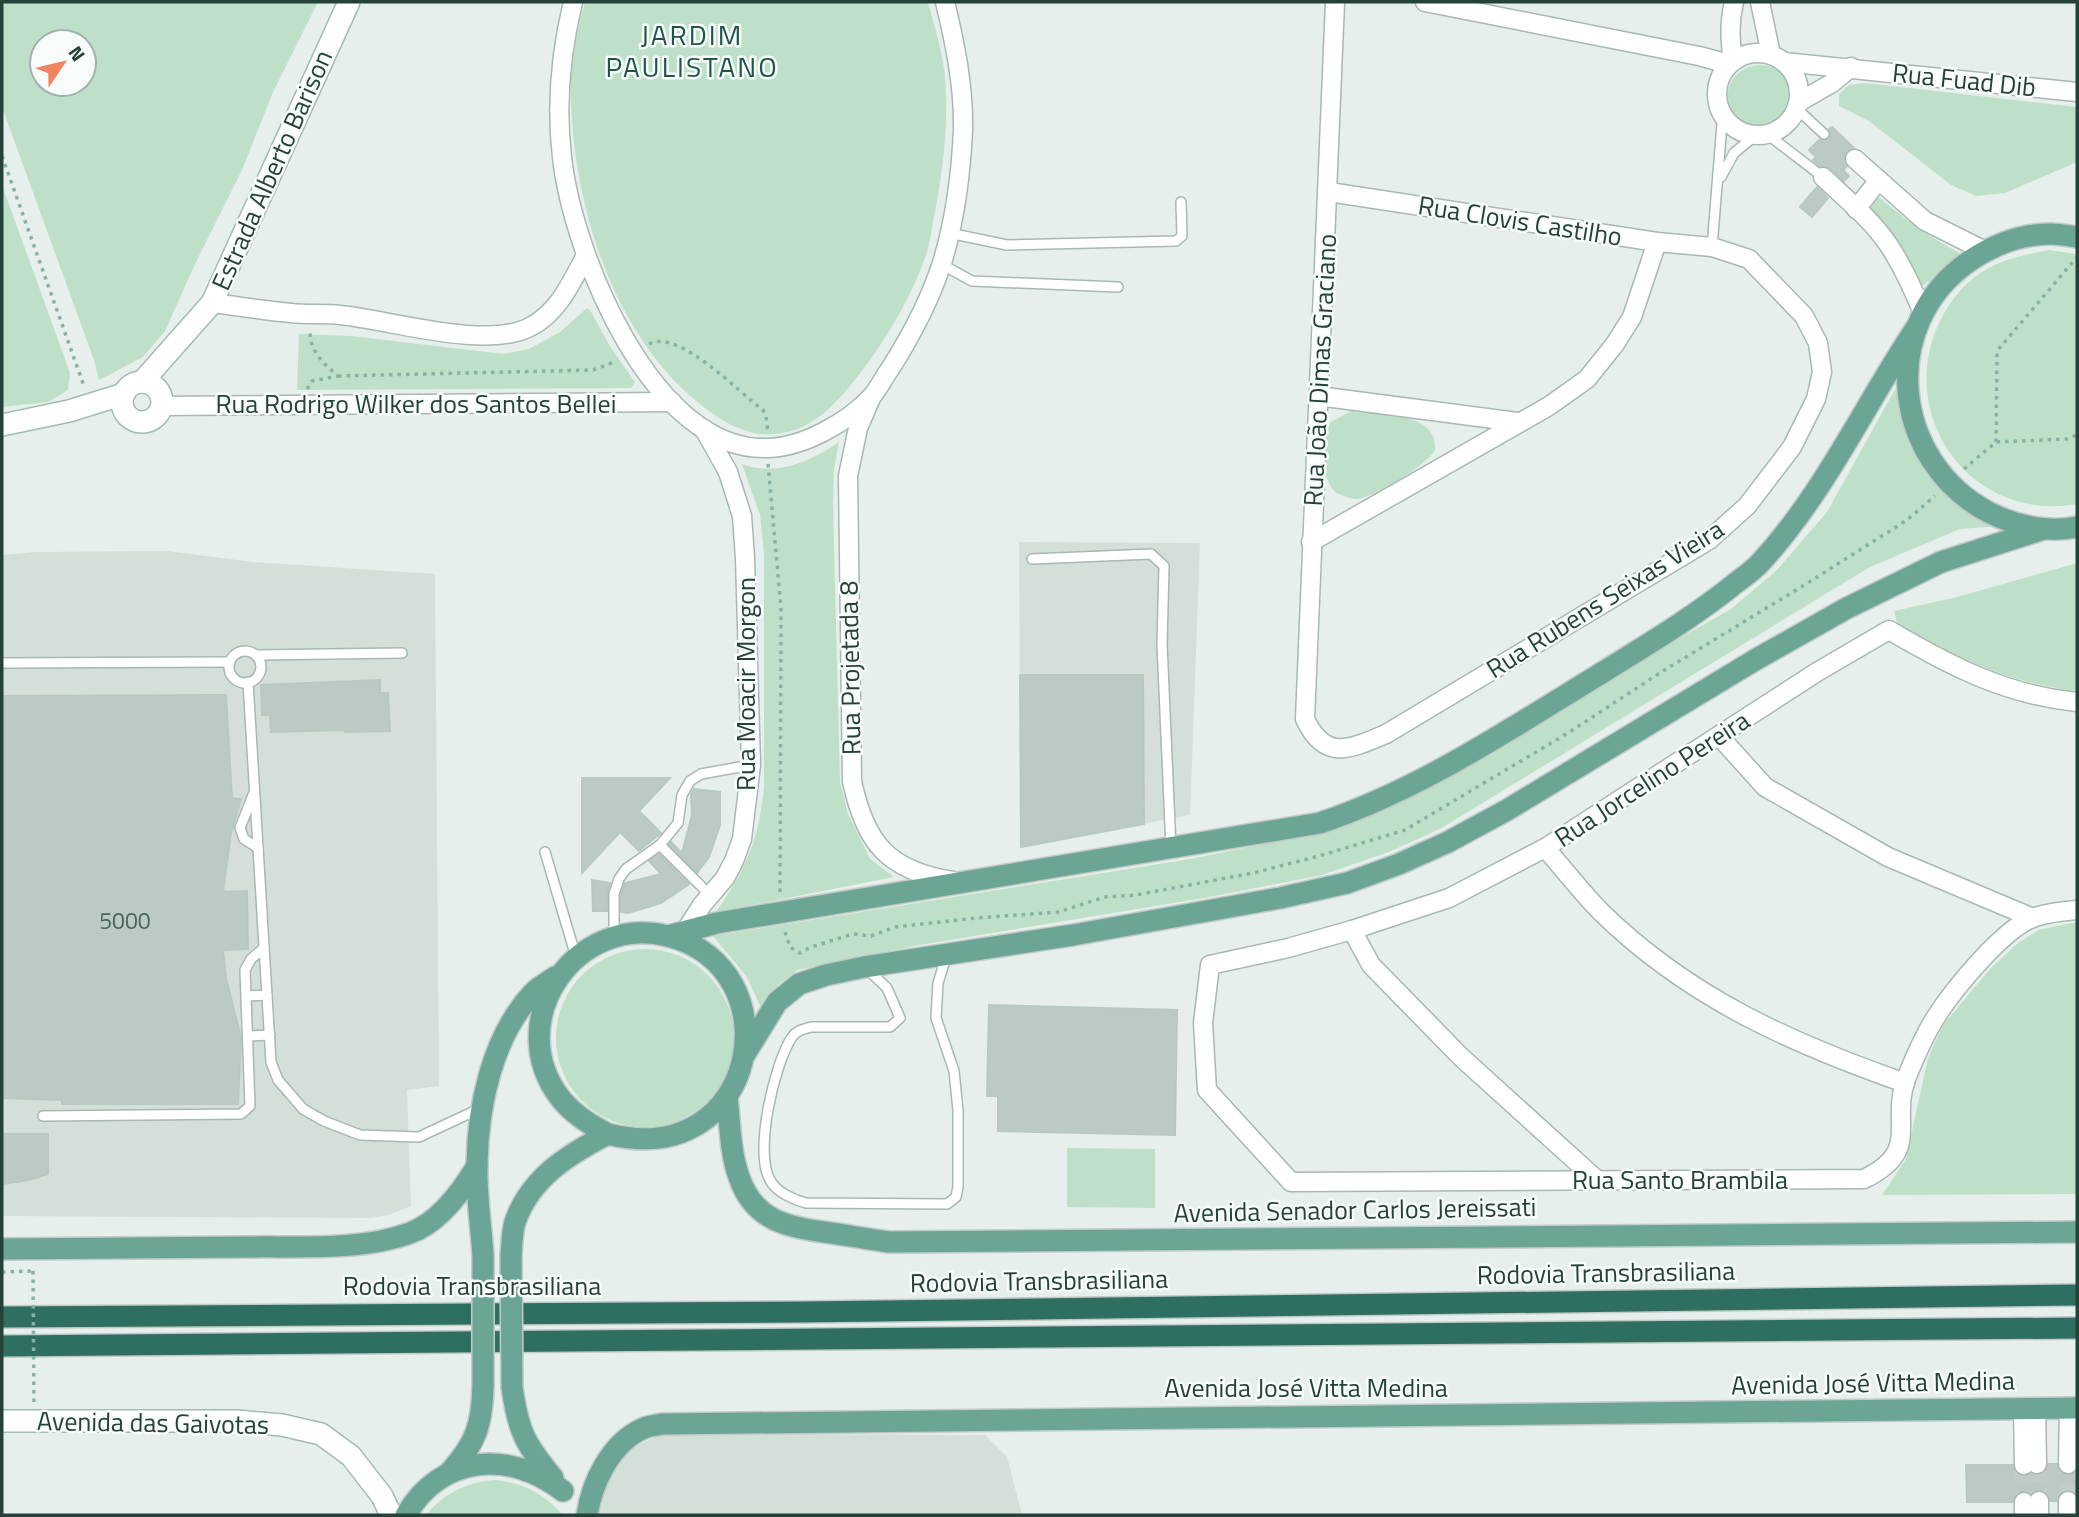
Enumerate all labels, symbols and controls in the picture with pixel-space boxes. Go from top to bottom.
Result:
district label: JARDIM PAULISTANO [605,13,779,88]
north arrow [28,28,98,98]
text: N [62,39,93,67]
street label: Estrada Alberto Barison [201,43,342,296]
street label: Rua Fuad Dib [1890,53,2038,106]
street label: Rua Clovis Castilho [1415,185,1625,256]
street label: Rua João Dimas Graciano [1293,233,1346,507]
street label: Rua Rodrigo Wilker dos Santos Bellei [216,384,616,423]
street label: Rua Rubens Seixas Vieira [1478,509,1731,688]
street label: Rua Moacir Morgon [726,577,765,791]
street label: Rua Projetada 8 [828,581,871,756]
street label: Rua Jorcelino Pereira [1546,701,1757,856]
house number: 5000 [99,903,151,938]
street label: Rua Santo Brambila [1572,1160,1788,1199]
street label: Avenida Senador Carlos Jereissati [1173,1187,1537,1232]
street label: Rodovia Transbrasiliana [1476,1251,1736,1294]
street label: Rodovia Transbrasiliana [909,1259,1169,1302]
street label: Rodovia Transbrasiliana [343,1266,601,1305]
street label: Avenida José Vitta Medina [1731,1361,2015,1404]
street label: Avenida José Vitta Medina [1164,1368,1448,1407]
street label: Avenida das Gaivotas [37,1401,269,1444]

